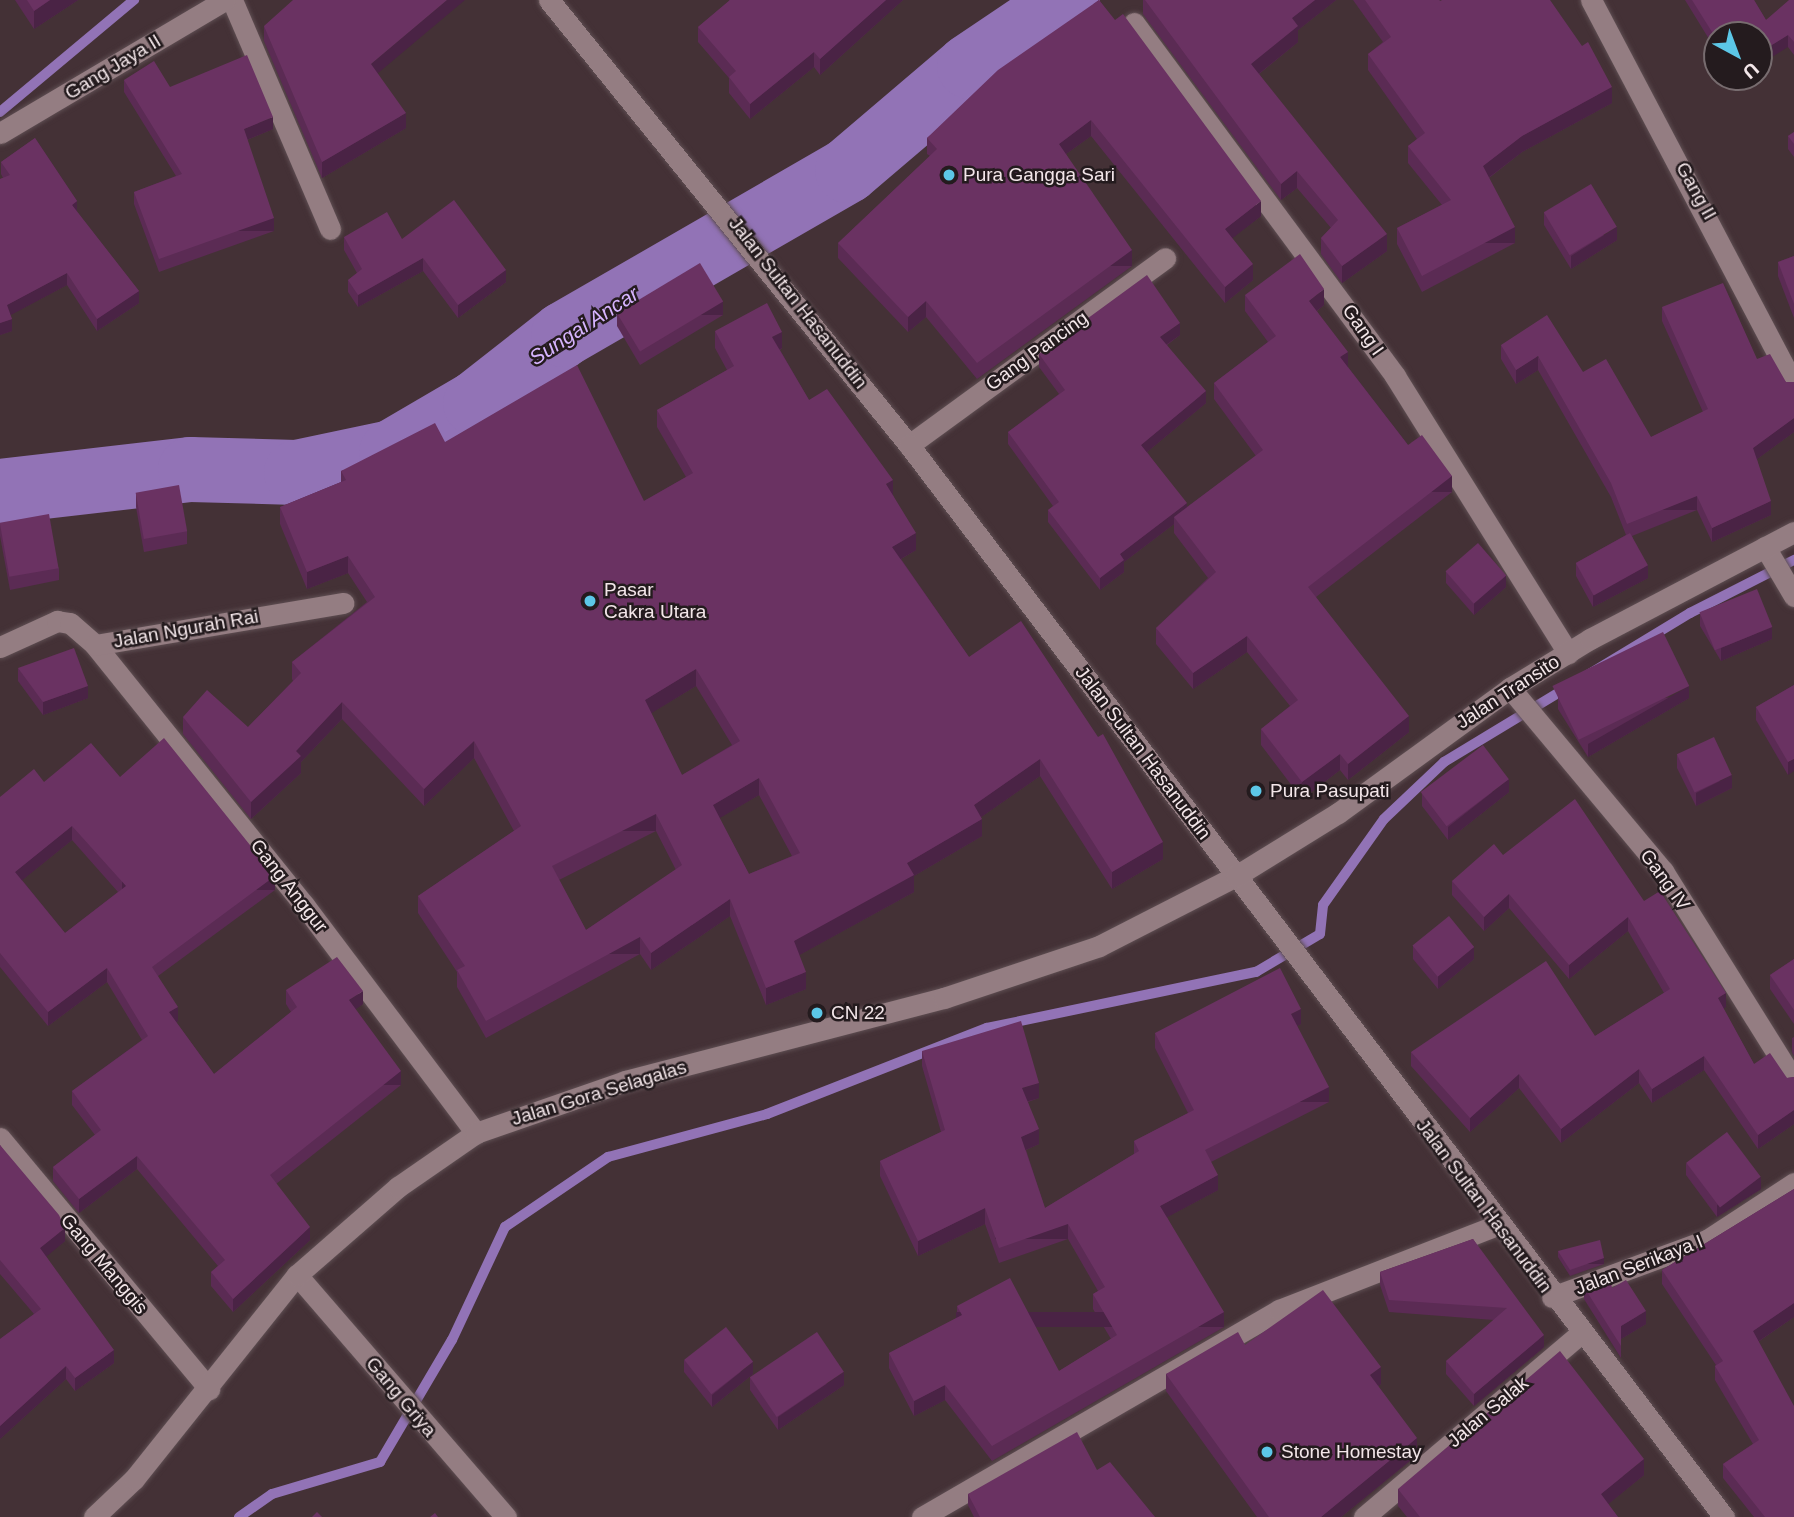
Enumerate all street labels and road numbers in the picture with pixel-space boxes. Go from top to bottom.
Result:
street label: Gang Jaya II [61,29,165,105]
street label: Gang II [1671,158,1721,224]
street label: Jalan Sultan Hasanuddin [724,213,872,393]
street label: Gang I [1337,300,1389,360]
street label: Gang Pancing [982,306,1092,396]
street label: Jalan Ngurah Rai [112,605,260,653]
street label: Jalan Transito [1452,650,1564,734]
street label: Jalan Sultan Hasanuddin [1070,662,1216,844]
street label: Gang Anggur [245,834,333,938]
street label: Gang IV [1635,845,1695,915]
street label: Jalan Gora Selagalas [509,1056,689,1130]
street label: Jalan Sultan Hasanuddin [1411,1115,1557,1297]
street label: Gang Manggis [56,1209,152,1319]
street label: Jalan Serikaya I [1572,1230,1706,1300]
street label: Gang Griya [361,1352,441,1442]
street label: Jalan Salak [1443,1372,1533,1452]

